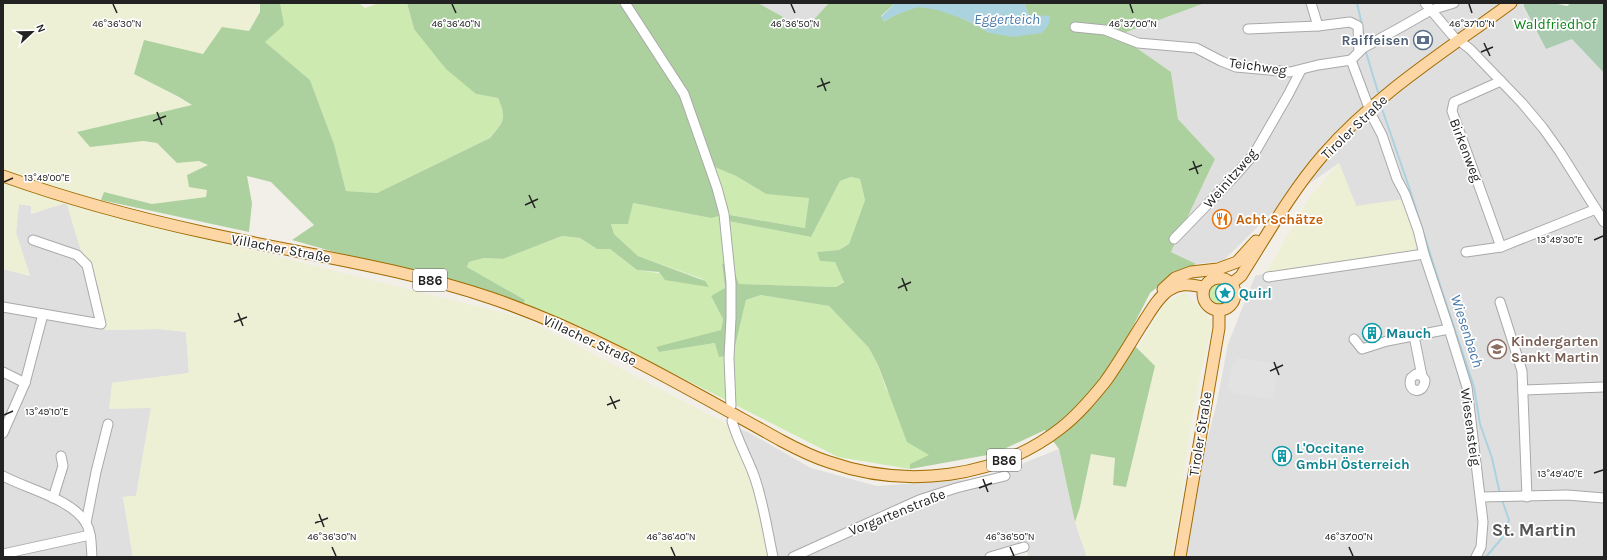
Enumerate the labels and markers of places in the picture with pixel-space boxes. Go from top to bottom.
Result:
bank icon: Raiffeisen [1412,29,1434,51]
place label: Raiffeisen [1341,32,1409,49]
restaurant icon: Acht Schätze [1211,208,1233,230]
place label: Acht Schätze [1236,211,1323,228]
place icon: Quirl [1214,282,1236,304]
place label: Quirl [1239,285,1272,302]
building icon: Mauch [1361,322,1383,344]
place label: Mauch [1386,325,1431,342]
place label: Kindergarten Sankt Martin [1511,333,1599,366]
school or university icon: Kindergarten Sankt Martin [1486,338,1508,360]
place label: L'Occitane GmbH Österreich [1296,440,1410,473]
building icon: L'Occitane GmbH Österreich [1271,445,1293,467]

